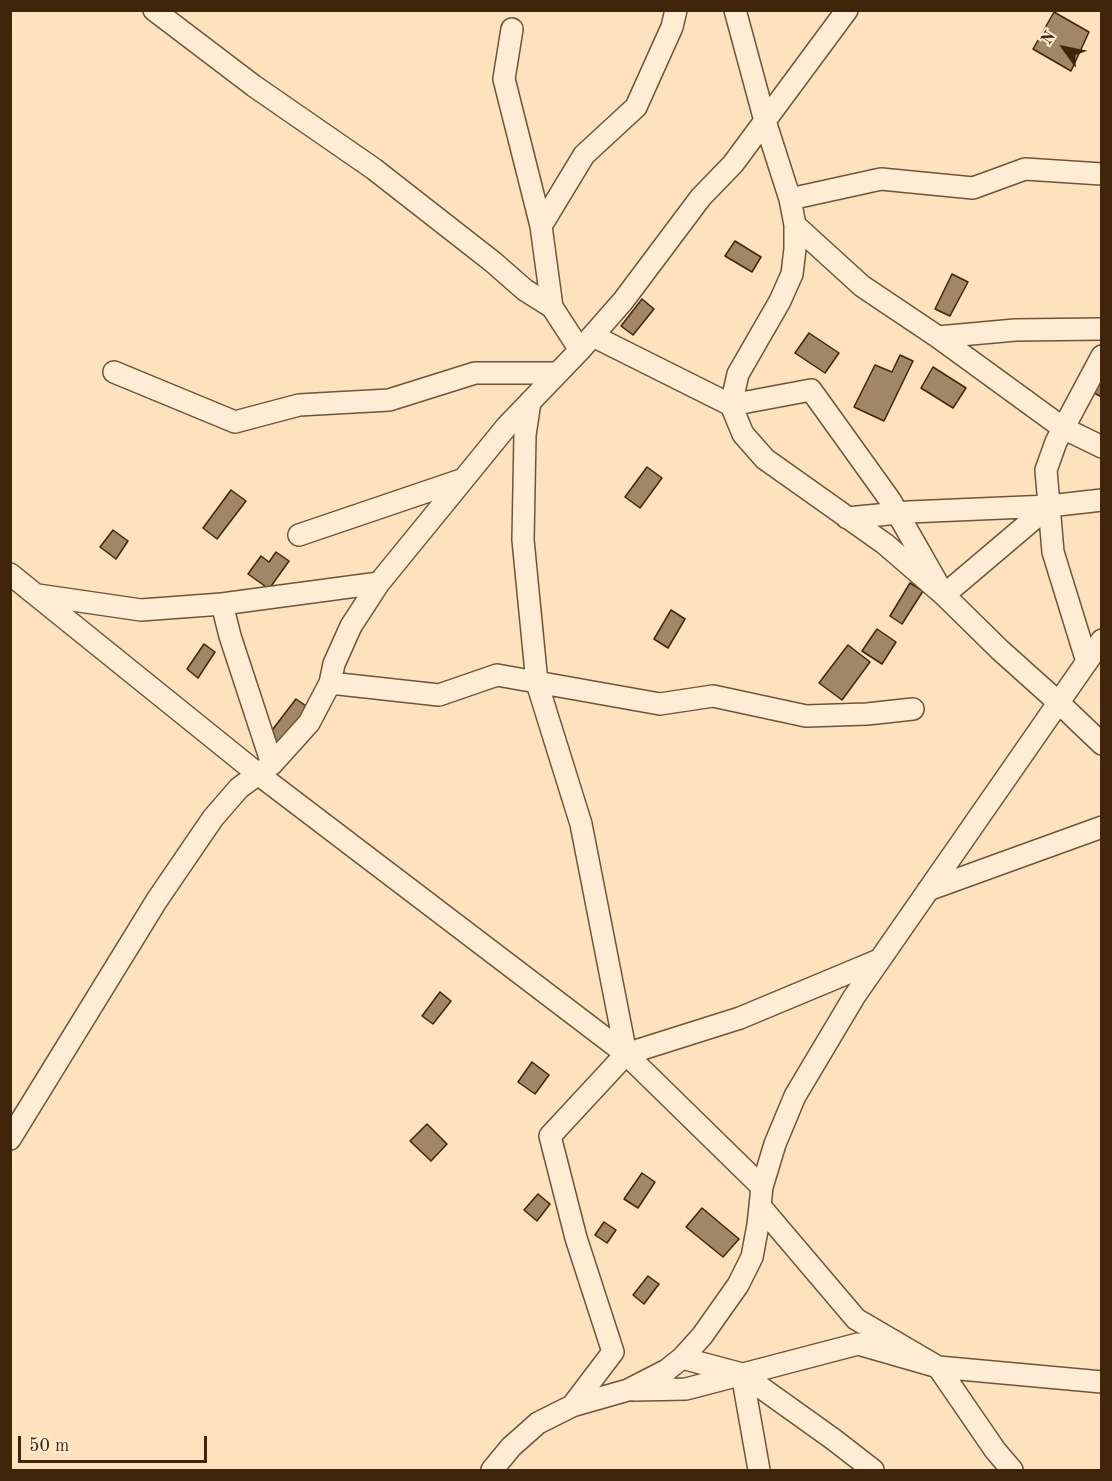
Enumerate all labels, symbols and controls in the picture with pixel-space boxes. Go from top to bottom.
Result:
north arrow [1034,18,1094,78]
text: N [1039,29,1059,48]
scale bar [21,1424,210,1462]
text: 50 m [29,1437,69,1455]

